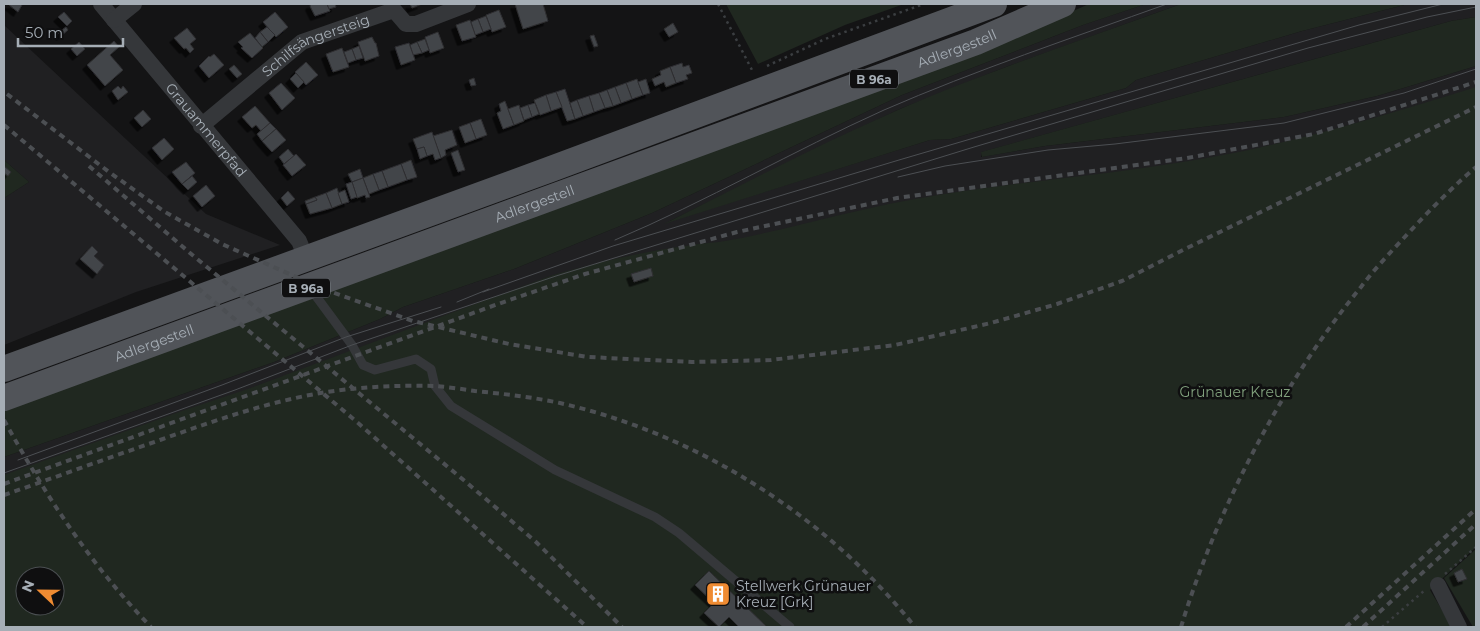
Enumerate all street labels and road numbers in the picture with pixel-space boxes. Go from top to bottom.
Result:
street label: Schilfsängersteig [258,10,372,81]
street label: Adlergestell [915,25,999,72]
road number: B 96a [850,70,898,88]
street label: Grauammerpfad [162,79,251,181]
street label: Adlergestell [492,181,577,227]
road number: B 96a [282,278,330,298]
street label: Adlergestell [112,320,197,366]

